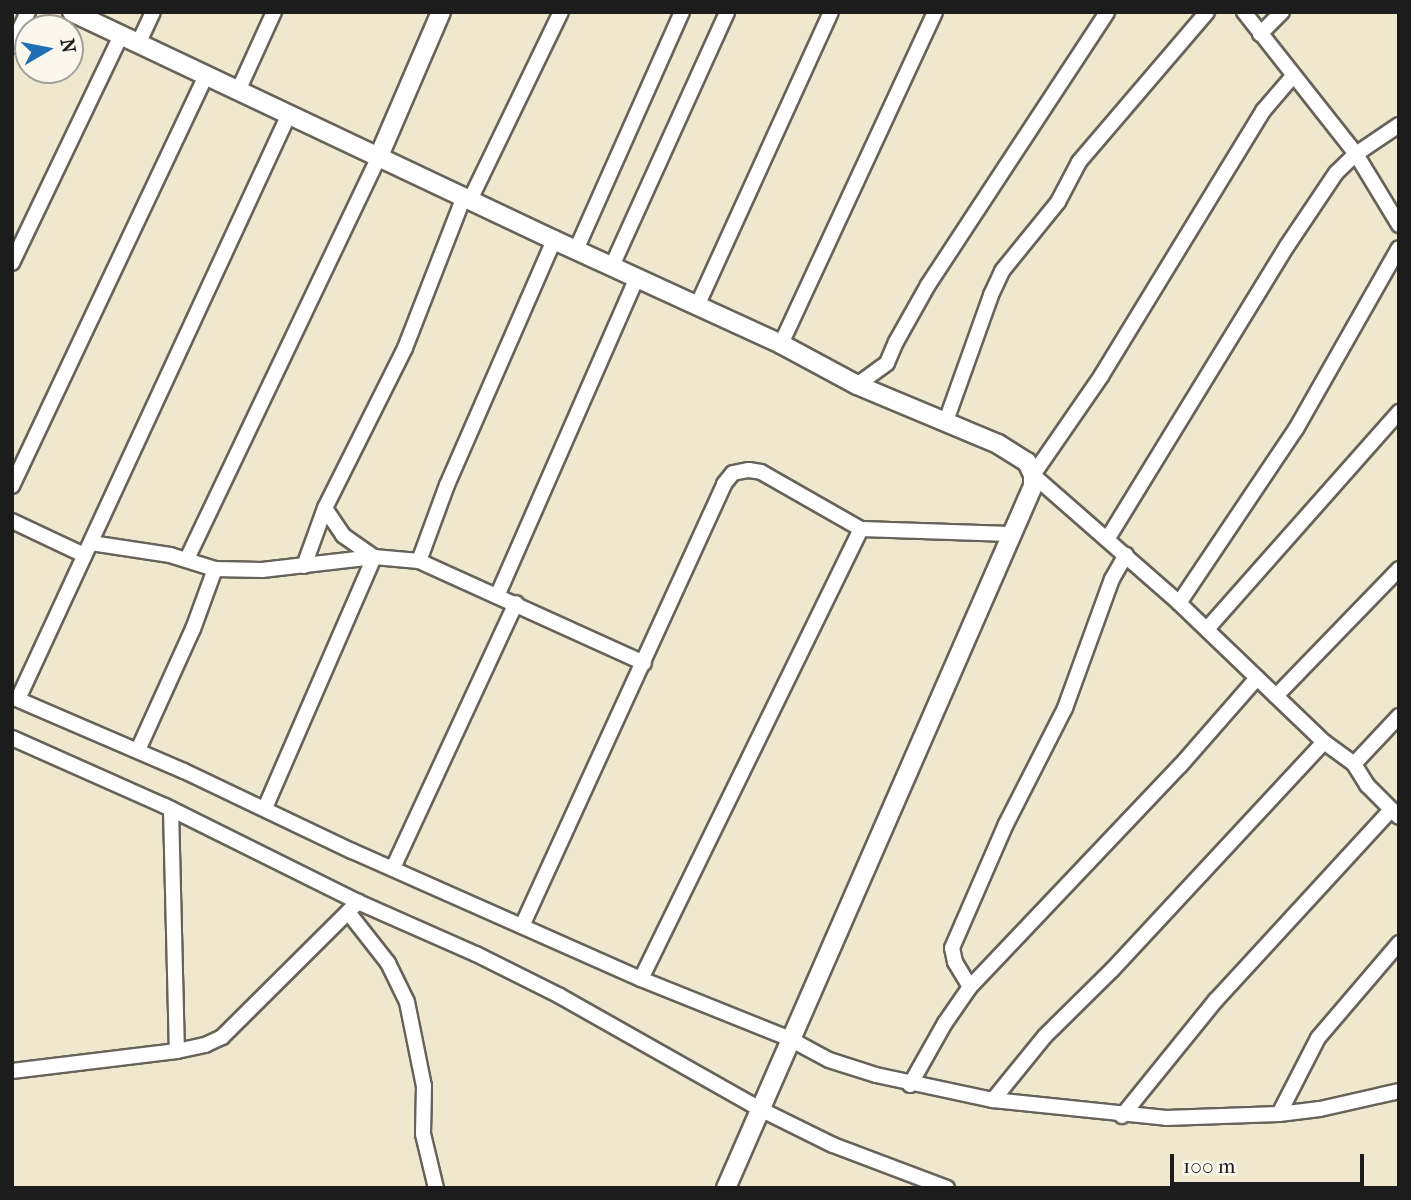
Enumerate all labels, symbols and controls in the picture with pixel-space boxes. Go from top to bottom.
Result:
north arrow [14,14,84,84]
text: N [56,37,80,55]
scale bar [1173,1140,1367,1184]
text: 100 m [1183,1154,1236,1178]

